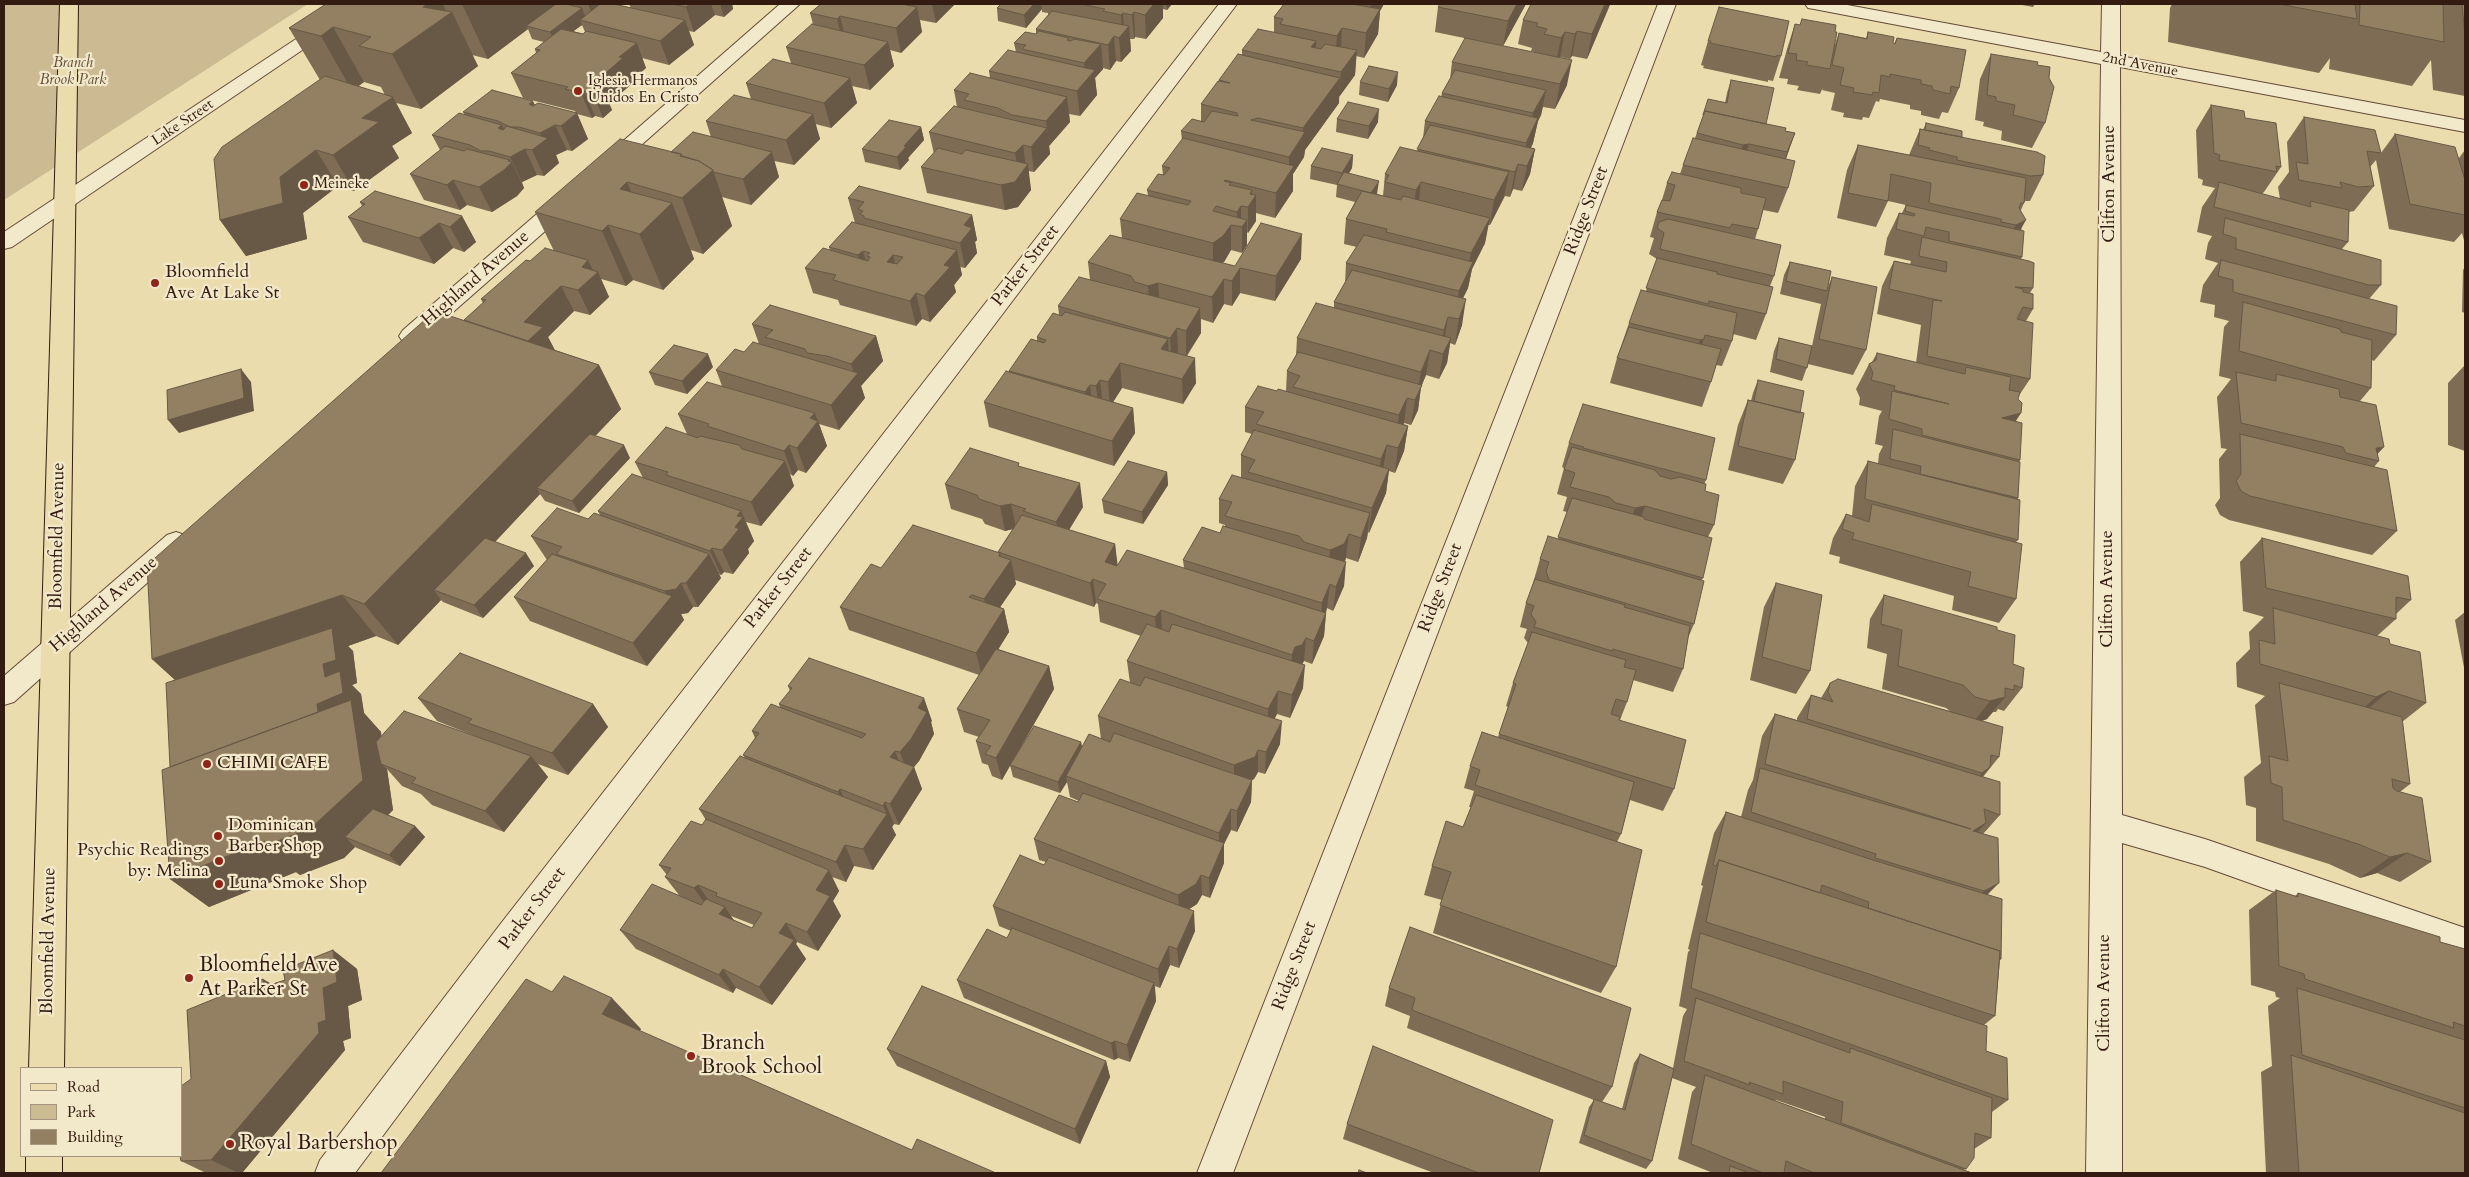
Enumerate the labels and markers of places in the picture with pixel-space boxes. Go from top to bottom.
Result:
place label: Iglesia Hermanos Unidos En Cristo [588,73,699,108]
marker: Iglesia Hermanos Unidos En Cristo [572,85,584,97]
place label: Meineke [314,176,369,194]
marker: Meineke [298,179,310,191]
place label: Bloomfield Ave At Lake St [165,262,279,304]
marker: Bloomfield Ave At Lake St [149,277,161,289]
place label: CHIMI CAFE [217,753,328,775]
marker: CHIMI CAFE [201,758,213,770]
place label: Dominican Barber Shop [228,815,322,858]
marker: Dominican Barber Shop [212,830,224,842]
place label: Psychic Readings by: Melina [77,840,209,882]
marker: Psychic Readings by: Melina [213,855,225,867]
place label: Luna Smoke Shop [229,873,367,895]
marker: Luna Smoke Shop [213,878,225,890]
place label: Bloomfield Ave At Parker St [199,953,338,1003]
marker: Bloomfield Ave At Parker St [183,972,195,984]
place label: Branch Brook School [701,1031,822,1081]
marker: Branch Brook School [685,1050,697,1062]
place label: Royal Barbershop [240,1131,398,1157]
marker: Royal Barbershop [224,1138,236,1150]

